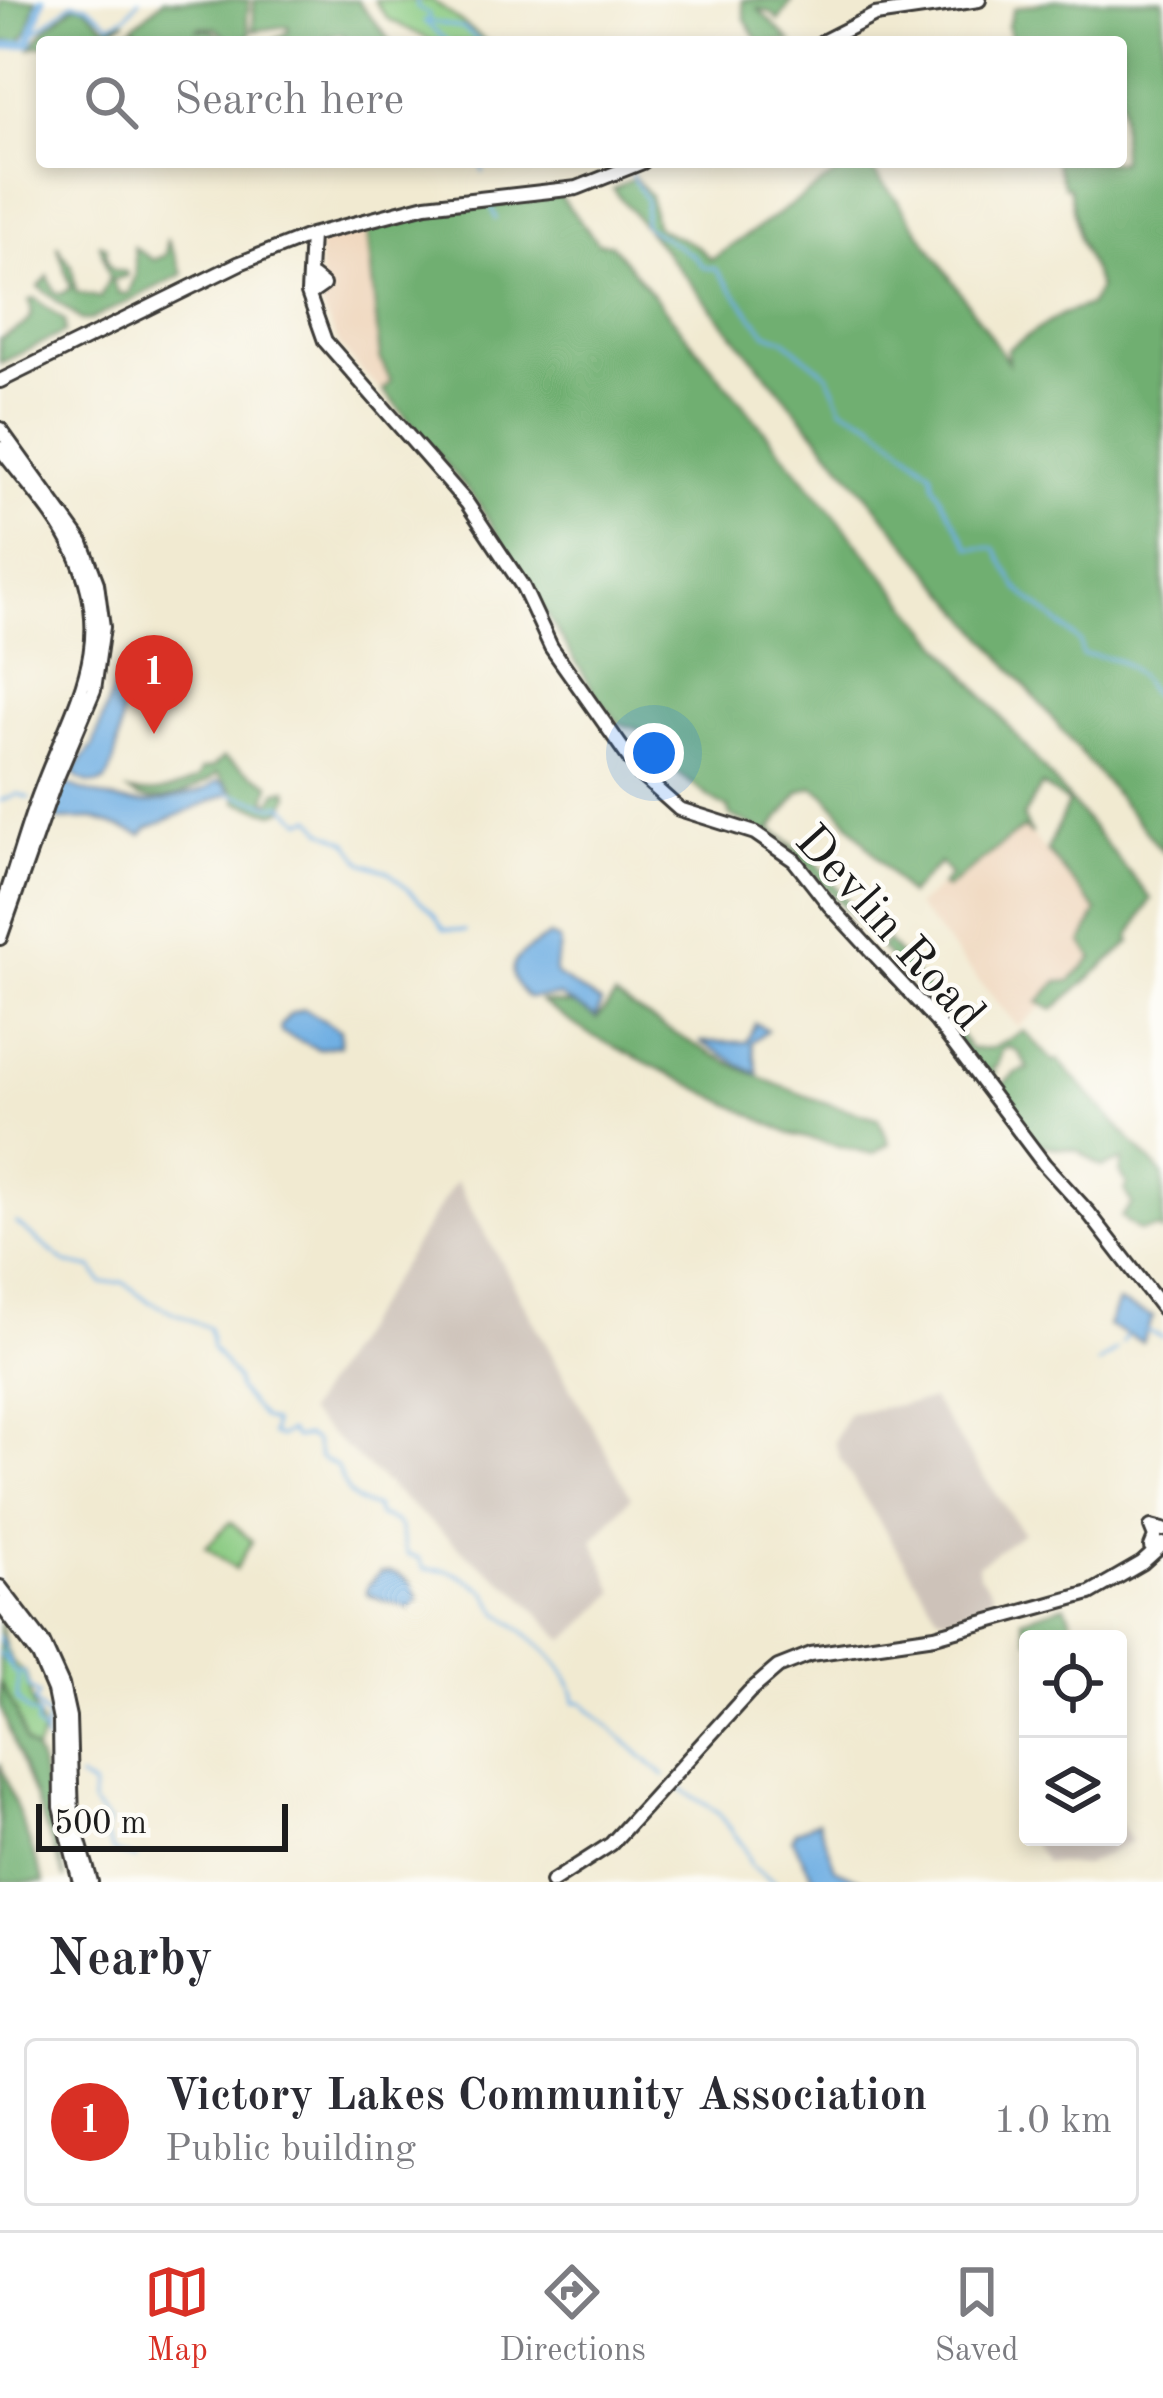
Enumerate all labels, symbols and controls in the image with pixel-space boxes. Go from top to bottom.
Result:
search box [36,36,1127,168]
icon: search [78,69,144,135]
text: Search here [174,79,404,124]
pin: 1 [115,635,193,734]
your location [624,723,684,783]
street label: Devlin Road [785,817,993,1040]
map controls [1019,1630,1127,1846]
button: locate [1019,1630,1127,1738]
button: layers [1019,1738,1127,1846]
scale bar [36,1798,288,1851]
text: 500 m [54,1808,147,1841]
text: Nearby [48,1935,213,1986]
text: Victory Lakes Community Association [165,2075,927,2120]
text: 1 [79,2102,101,2141]
text: 1.0 km [994,2102,1112,2141]
text: Public building [165,2130,416,2169]
tab: Map [144,2259,210,2372]
tab: Directions [499,2259,646,2372]
tab: Saved [935,2259,1019,2372]

